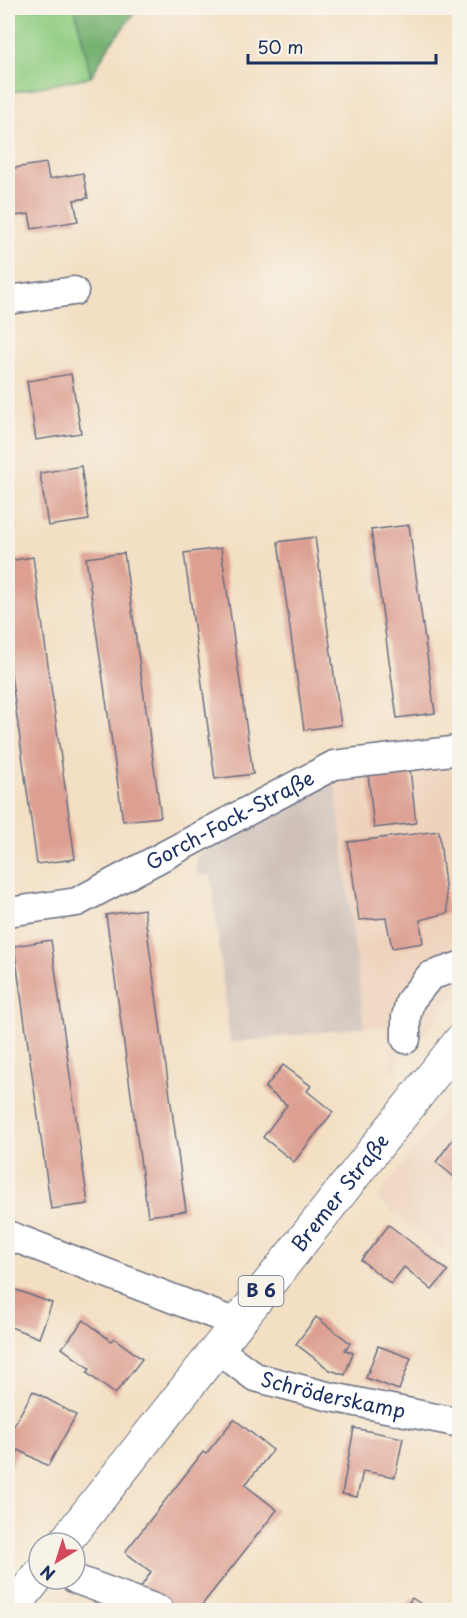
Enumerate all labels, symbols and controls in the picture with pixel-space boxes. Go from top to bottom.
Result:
scale bar [248,27,436,65]
text: 50 m [257,33,304,60]
street label: Gorch-Fock-Straße [140,762,319,877]
street label: Bremer Straße [283,1127,396,1258]
road number: B 6 [238,1276,284,1306]
street label: Schröderskamp [258,1363,408,1426]
north arrow [27,1531,87,1591]
text: N [35,1560,60,1587]

